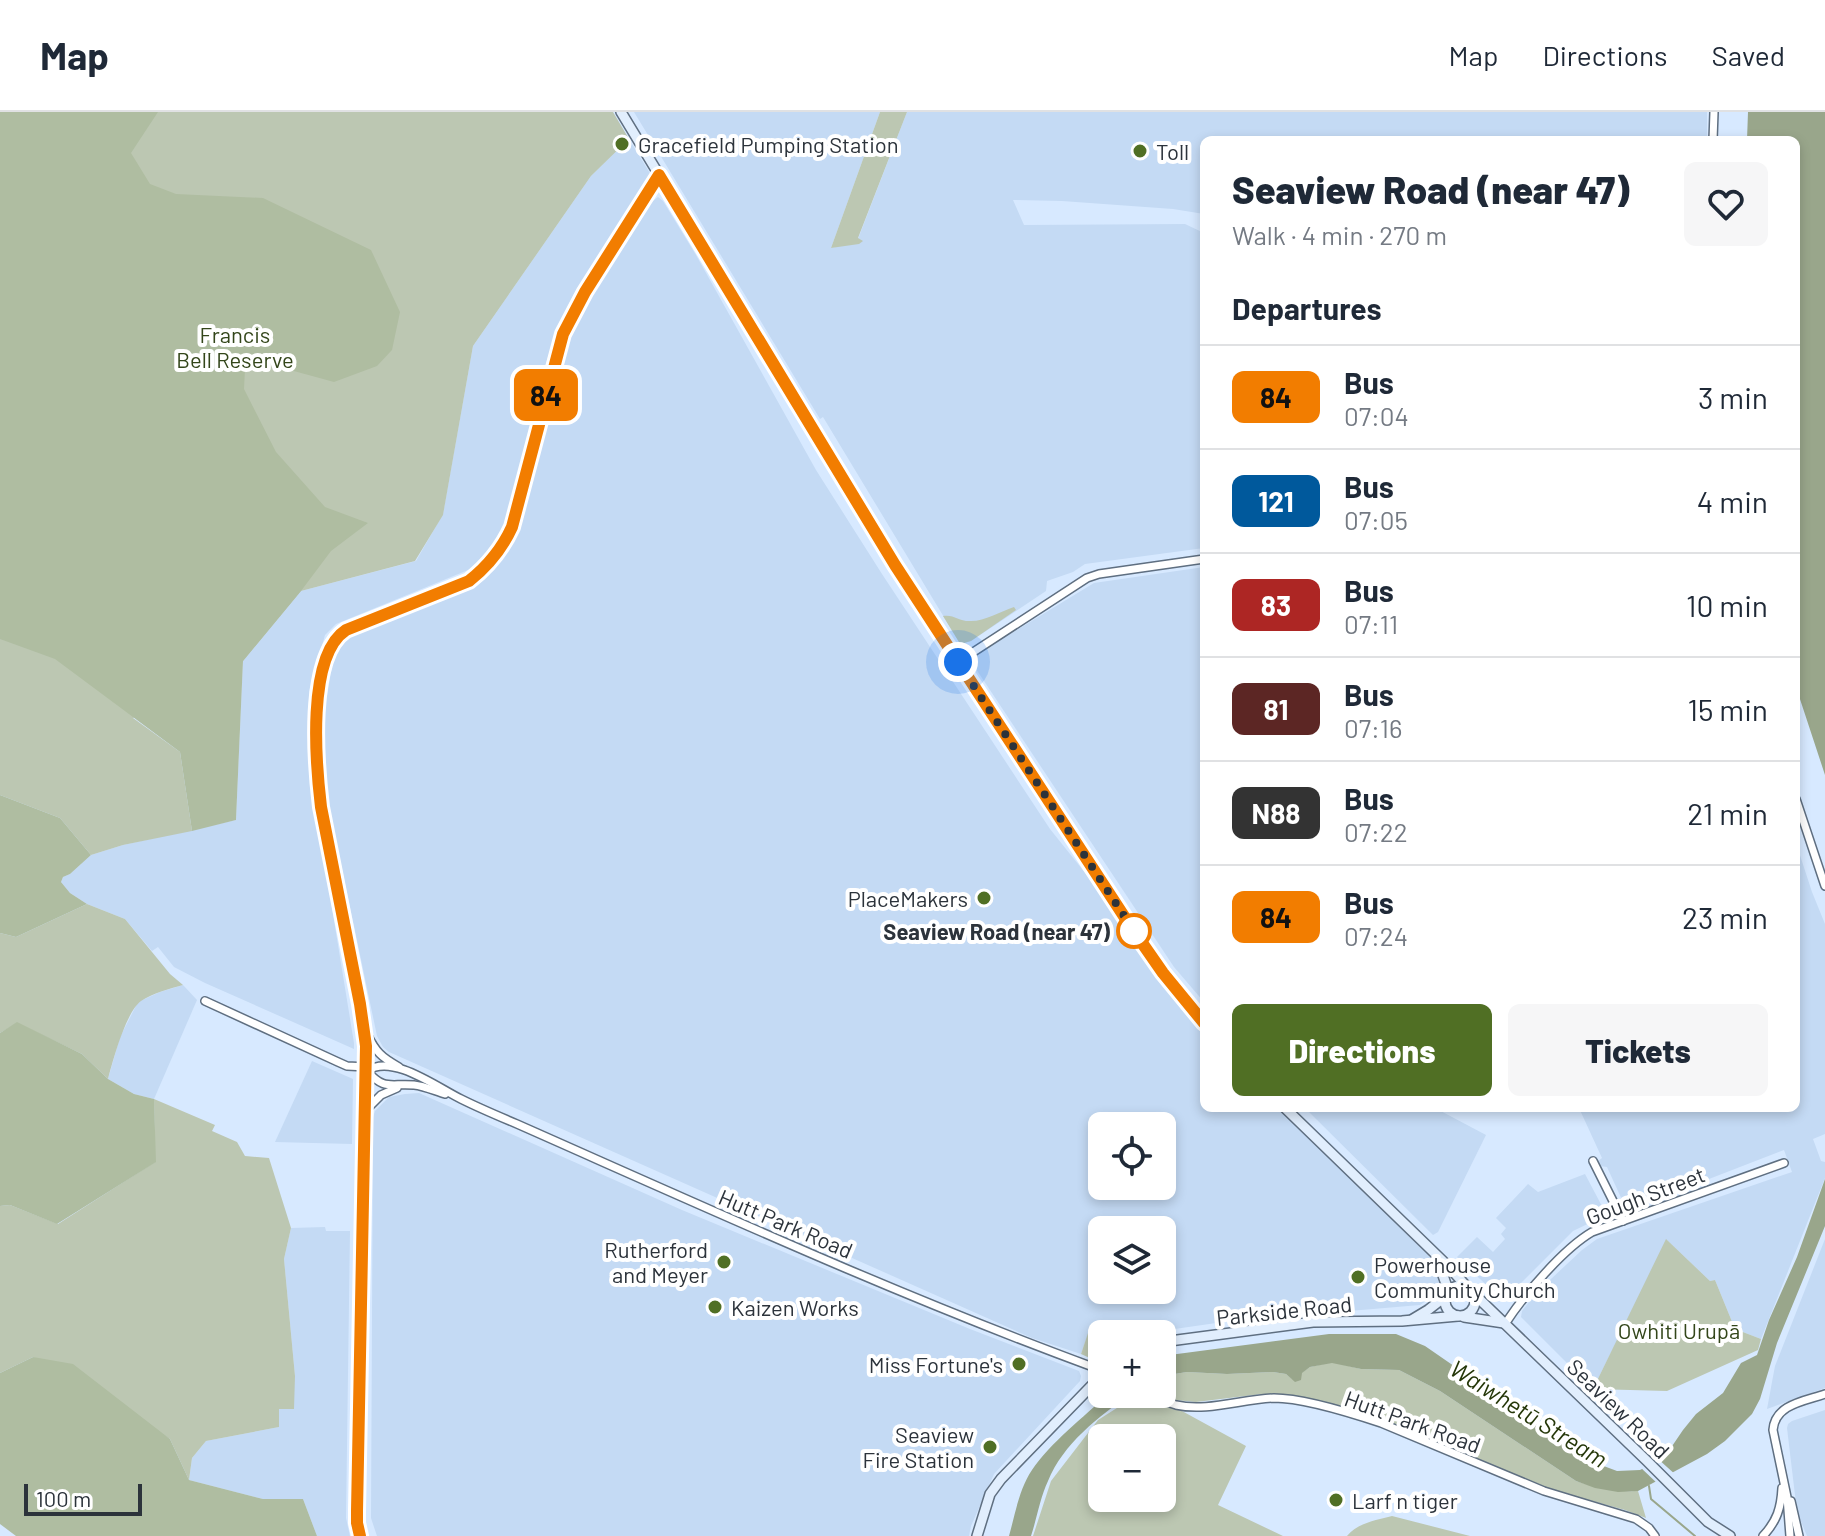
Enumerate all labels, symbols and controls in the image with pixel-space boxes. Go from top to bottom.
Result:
text: Map [40,32,109,78]
text: Map [1449,38,1498,72]
text: Directions [1542,38,1668,72]
text: Saved [1712,38,1785,72]
place label: Gracefield Pumping Station [638,131,899,157]
marker: Gracefield Pumping Station [613,135,631,153]
place label: Toll [1156,138,1189,164]
marker: Toll [1131,142,1149,160]
button: heart [1684,162,1768,246]
text: Seaview Road (near 47) [1232,166,1629,212]
text: Walk · 4 min · 270 m [1232,219,1447,250]
text: Departures [1232,290,1382,326]
park label: Francis Bell Reserve [176,321,294,372]
text: Bus [1344,364,1394,400]
line badge: 84 [510,369,582,421]
text: 84 [530,378,562,412]
text: 3 min [1698,379,1768,415]
text: 84 [1260,380,1292,414]
text: 07:04 [1344,400,1409,431]
text: Bus [1344,468,1394,504]
text: 4 min [1697,483,1768,519]
text: 121 [1258,484,1294,518]
text: 07:05 [1344,504,1408,535]
text: Bus [1344,572,1394,608]
text: 10 min [1686,587,1768,623]
text: 83 [1261,588,1291,622]
text: 07:11 [1344,608,1398,639]
your location [938,642,978,682]
text: Bus [1344,676,1394,712]
text: 15 min [1687,691,1768,727]
text: 81 [1264,692,1288,726]
text: 07:16 [1344,712,1402,743]
text: Bus [1344,780,1394,816]
text: 21 min [1687,795,1768,831]
text: N88 [1252,796,1300,830]
text: 07:22 [1344,816,1408,847]
text: Bus [1344,884,1394,920]
place label: PlaceMakers [848,885,968,911]
marker: PlaceMakers [975,889,993,907]
text: 23 min [1682,899,1768,935]
text: 84 [1260,900,1292,934]
marker: Seaview Road (near 47) [1117,914,1151,948]
place label: Seaview Road (near 47) [883,918,1110,944]
text: 07:24 [1344,920,1408,951]
button: Directions [1232,1004,1492,1096]
button: Tickets [1508,1004,1768,1096]
map controls [1088,1112,1176,1512]
button: locate [1088,1112,1176,1200]
street label: Gough Street [1582,1160,1708,1230]
street label: Hutt Park Road [715,1183,857,1263]
button: layers [1088,1216,1176,1304]
place label: Rutherford and Meyer [604,1236,708,1287]
place label: Powerhouse Community Church [1374,1251,1556,1302]
marker: Rutherford and Meyer [715,1253,733,1271]
marker: Powerhouse Community Church [1349,1268,1367,1286]
street label: Parkside Road [1215,1290,1353,1330]
place label: Kaizen Works [731,1294,859,1320]
marker: Kaizen Works [706,1298,724,1316]
park label: Owhiti Urupā [1618,1317,1740,1343]
button: + [1088,1320,1176,1408]
place label: Miss Fortune's [869,1351,1003,1377]
water label: Waiwhetū Stream [1445,1353,1613,1473]
street label: Seaview Road [1562,1353,1676,1463]
marker: Miss Fortune's [1010,1355,1028,1373]
street label: Hutt Park Road [1341,1384,1485,1458]
place label: Seaview Fire Station [862,1421,974,1472]
button: − [1088,1424,1176,1512]
marker: Seaview Fire Station [981,1438,999,1456]
scale bar [24,1480,142,1516]
text: 100 m [36,1485,91,1511]
place label: Larf n tiger [1352,1487,1458,1513]
marker: Larf n tiger [1327,1491,1345,1509]

